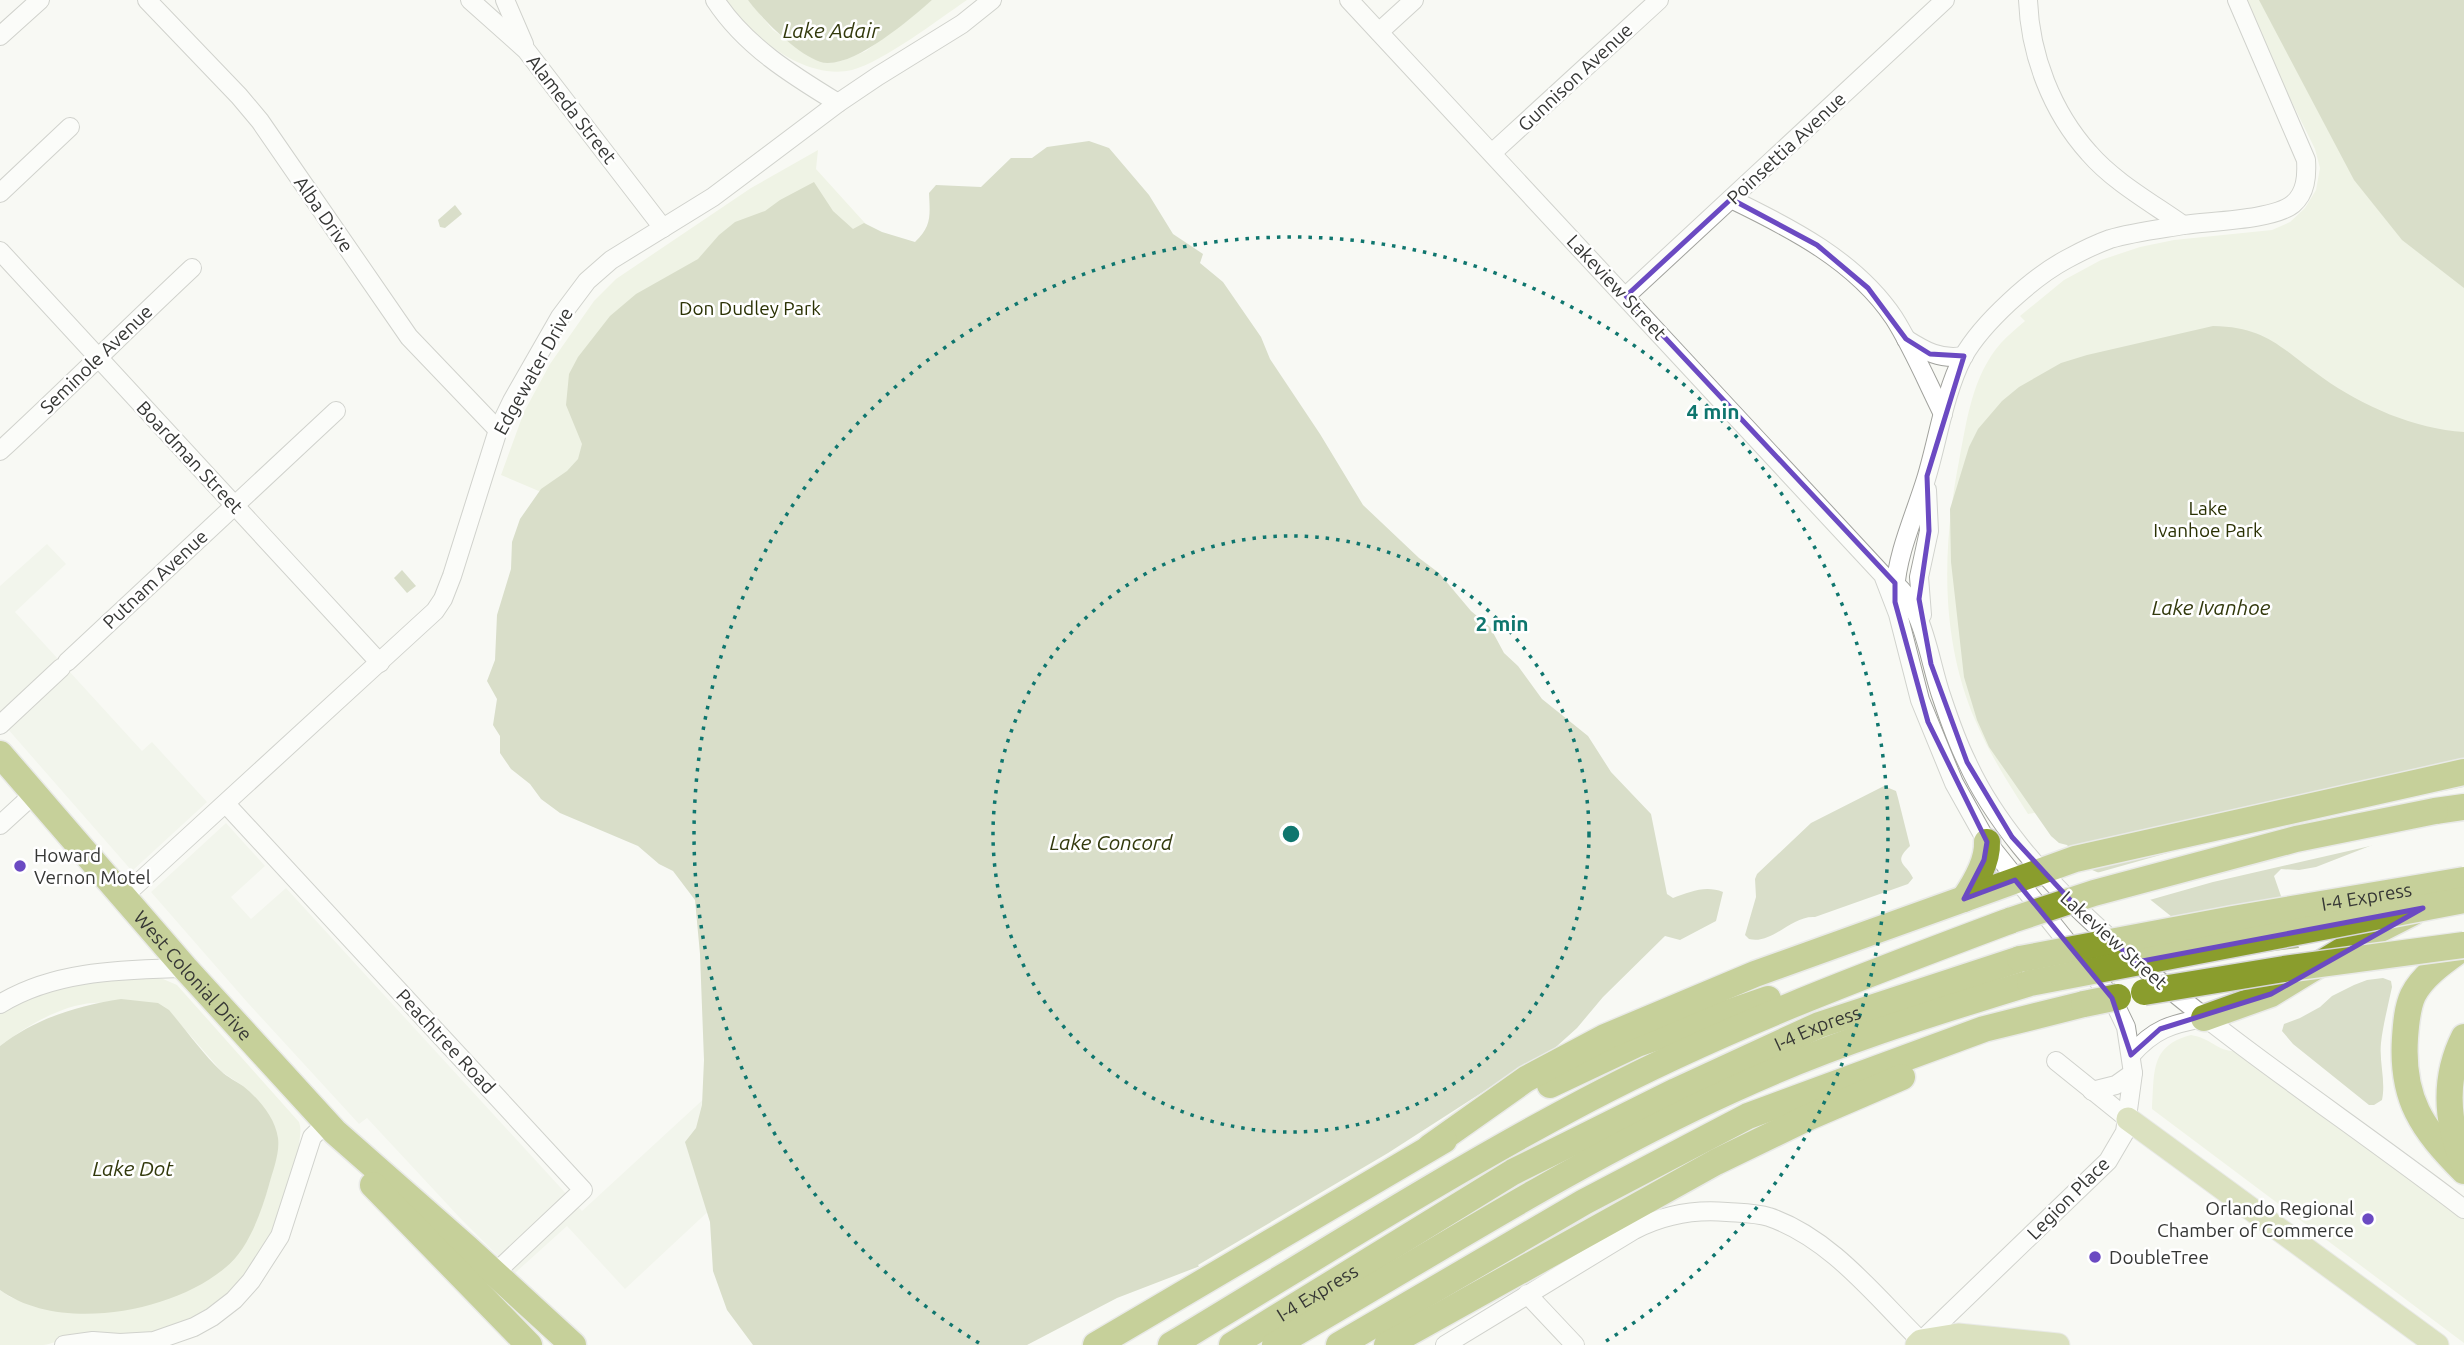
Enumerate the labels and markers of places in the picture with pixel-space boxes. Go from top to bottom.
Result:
centre of rings [1279,822,1303,846]
place label: Howard Vernon Motel [34,844,151,888]
marker: Howard Vernon Motel [12,858,28,874]
place label: Orlando Regional Chamber of Commerce [2157,1197,2354,1241]
marker: Orlando Regional Chamber of Commerce [2360,1211,2376,1227]
place label: DoubleTree [2109,1246,2209,1268]
marker: DoubleTree [2087,1249,2103,1265]

